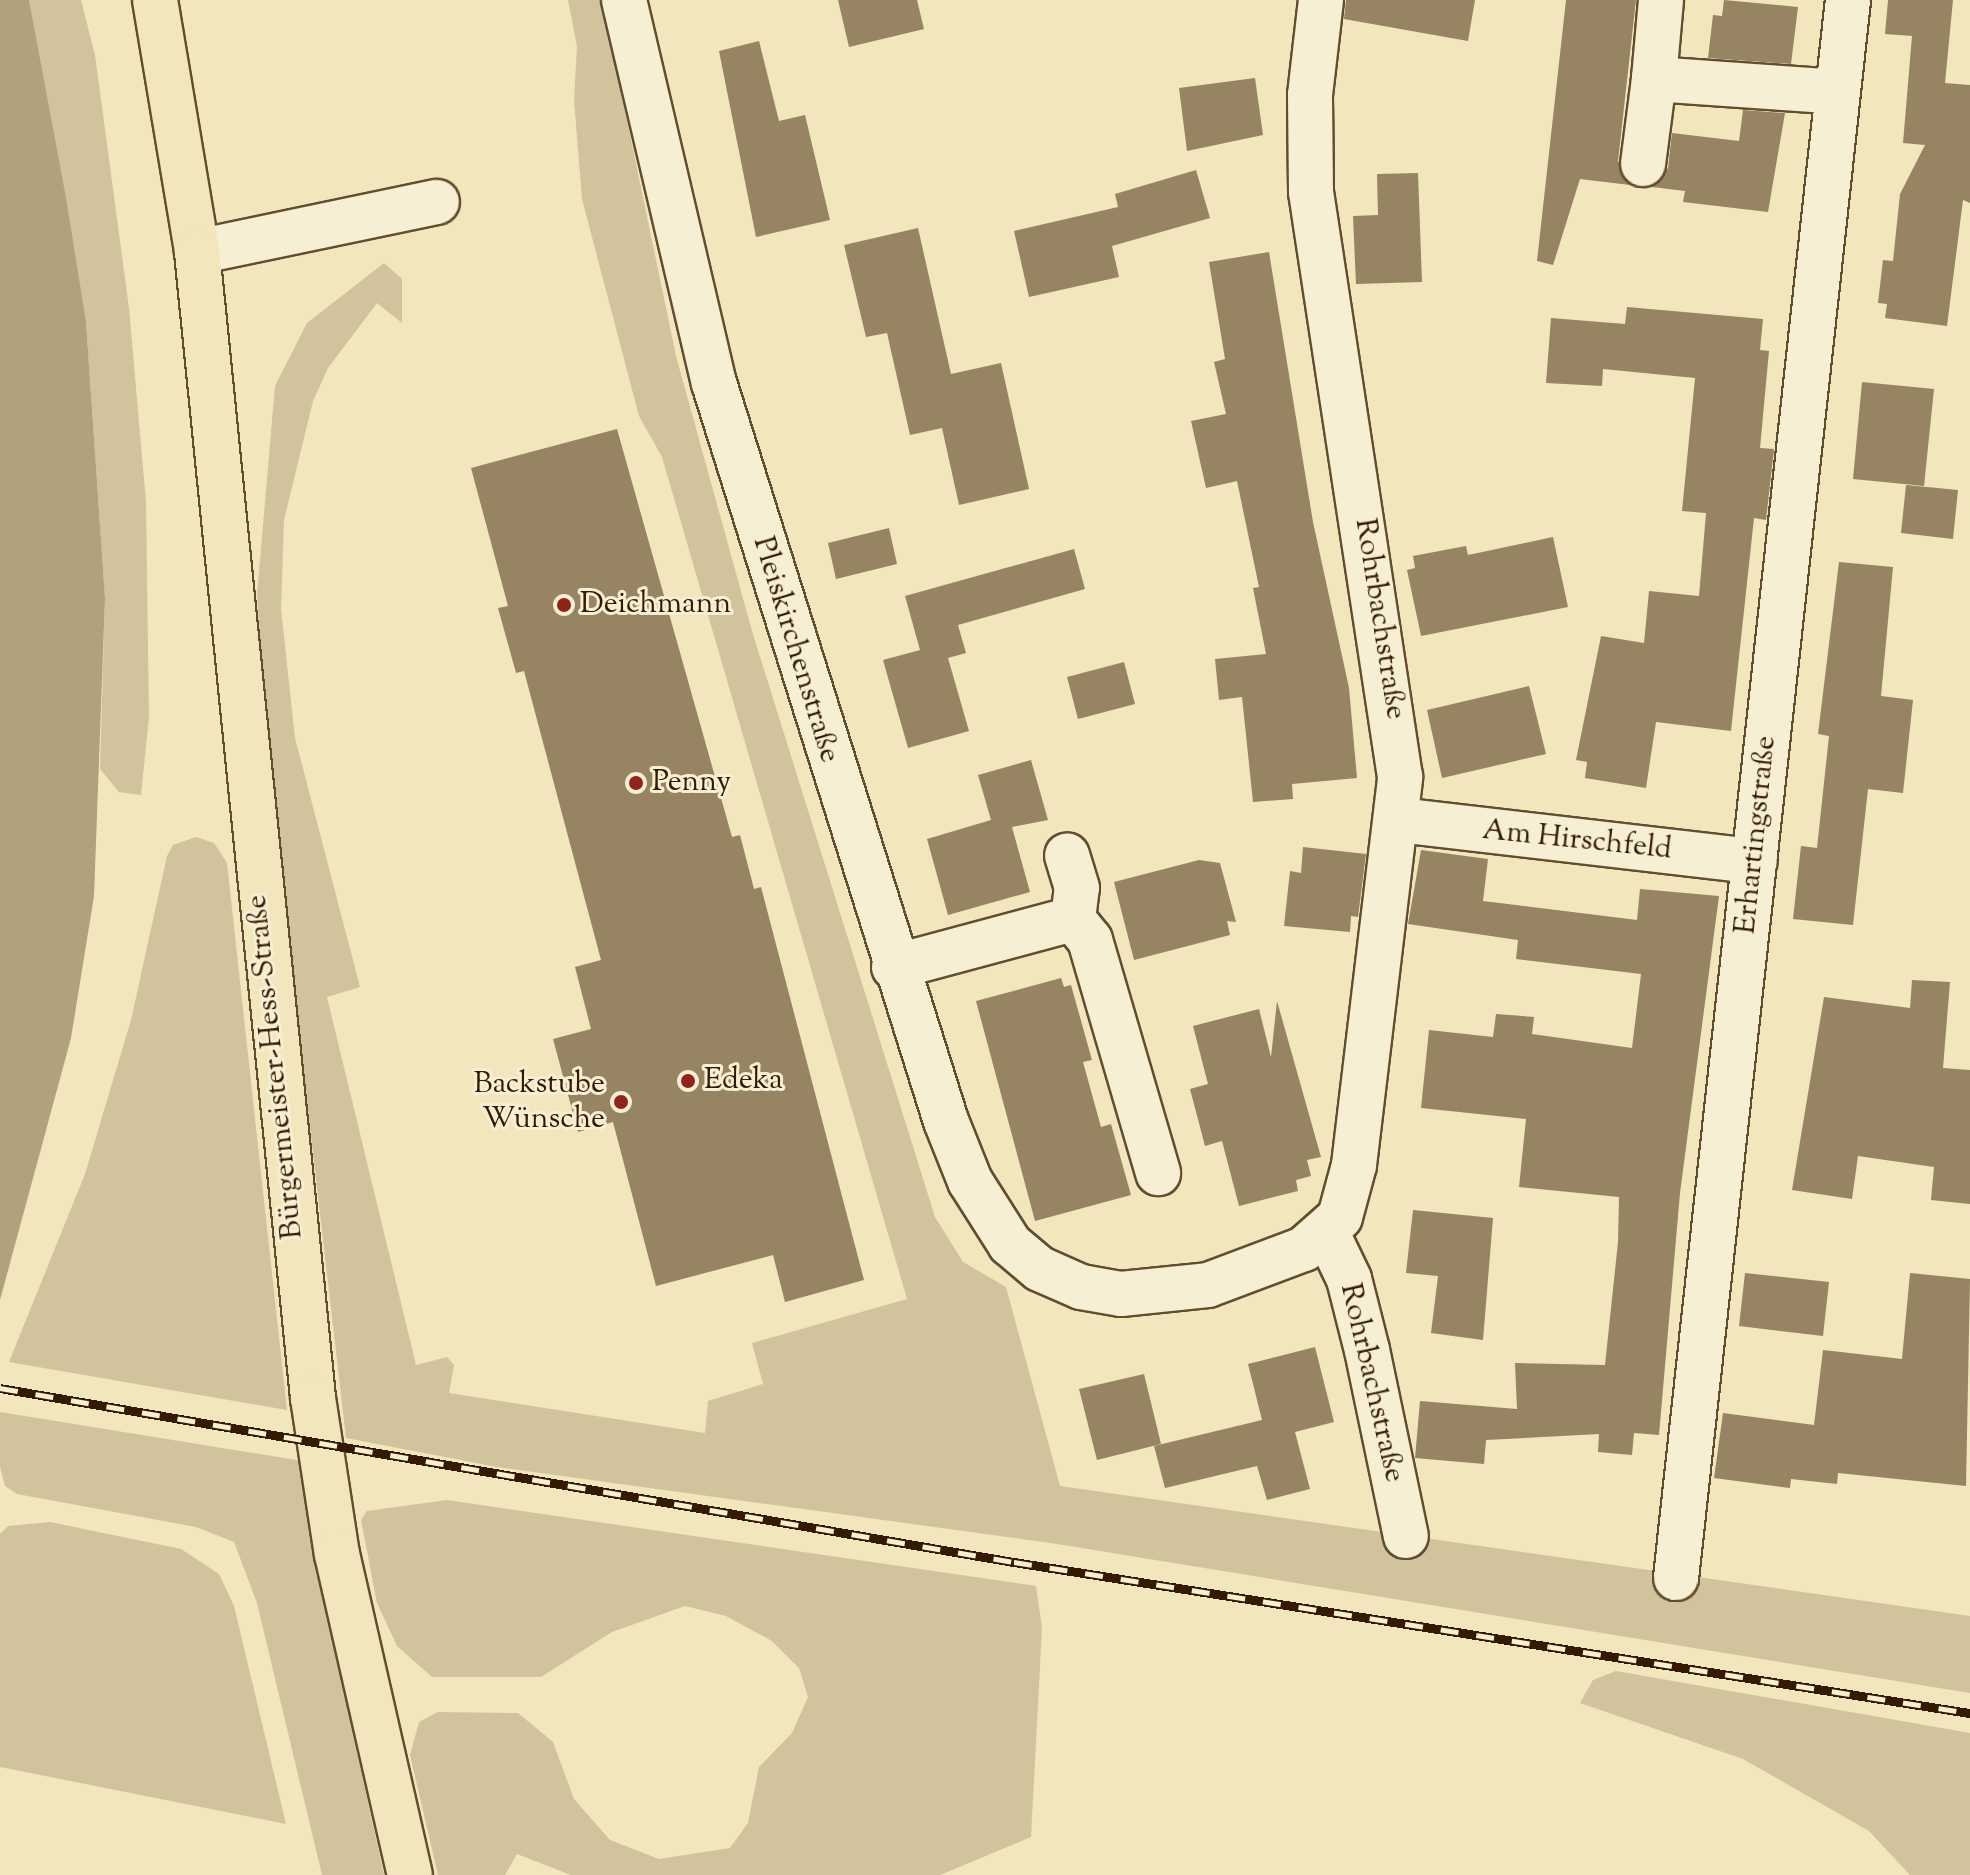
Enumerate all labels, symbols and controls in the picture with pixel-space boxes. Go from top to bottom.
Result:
street label: Rohrbachstraße [1345,516,1413,722]
street label: Pleiskirchenstraße [743,533,847,767]
place label: Deichmann [580,587,731,623]
marker: Deichmann [555,596,573,614]
street label: Erhartingstraße [1729,734,1785,936]
place label: Penny [652,765,731,801]
marker: Penny [627,774,645,792]
street label: Am Hirschfeld [1480,813,1674,869]
street label: Bürgermeister-Hess-Straße [240,893,312,1241]
place label: Edeka [704,1063,783,1099]
place label: Backstube Wünsche [474,1067,605,1138]
marker: Edeka [679,1072,697,1090]
marker: Backstube Wünsche [612,1093,630,1111]
street label: Rohrbachstraße [1331,1280,1411,1486]

